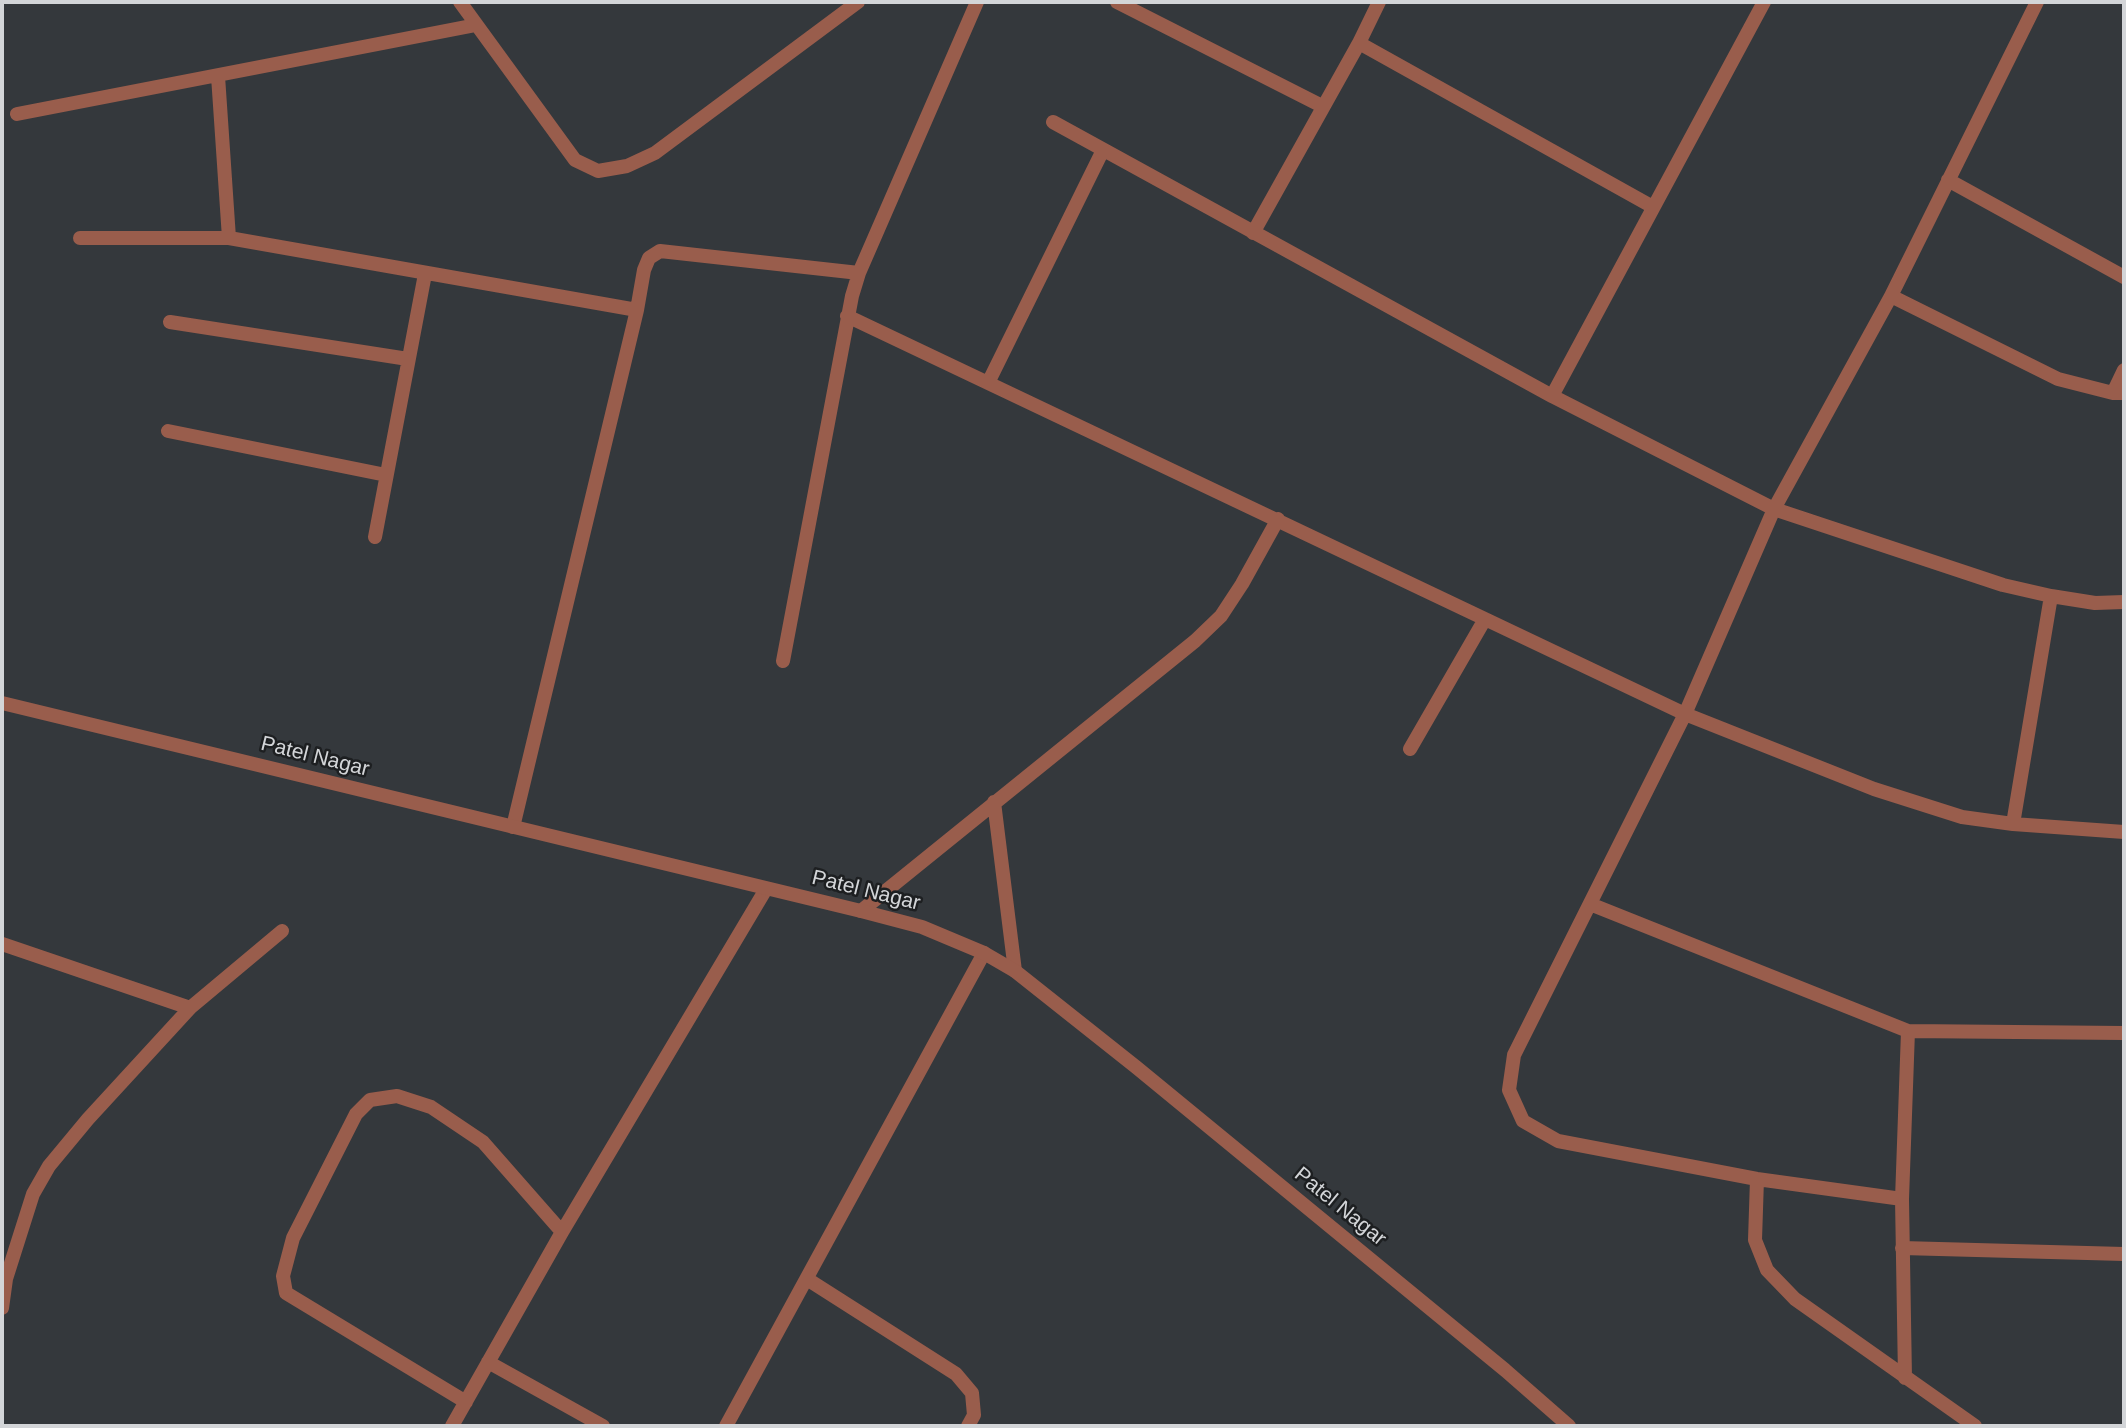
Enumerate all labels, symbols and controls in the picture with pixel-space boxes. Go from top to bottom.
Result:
street label: Patel Nagar [258,731,372,783]
street label: Patel Nagar [809,865,923,917]
street label: Patel Nagar [1289,1162,1391,1252]

